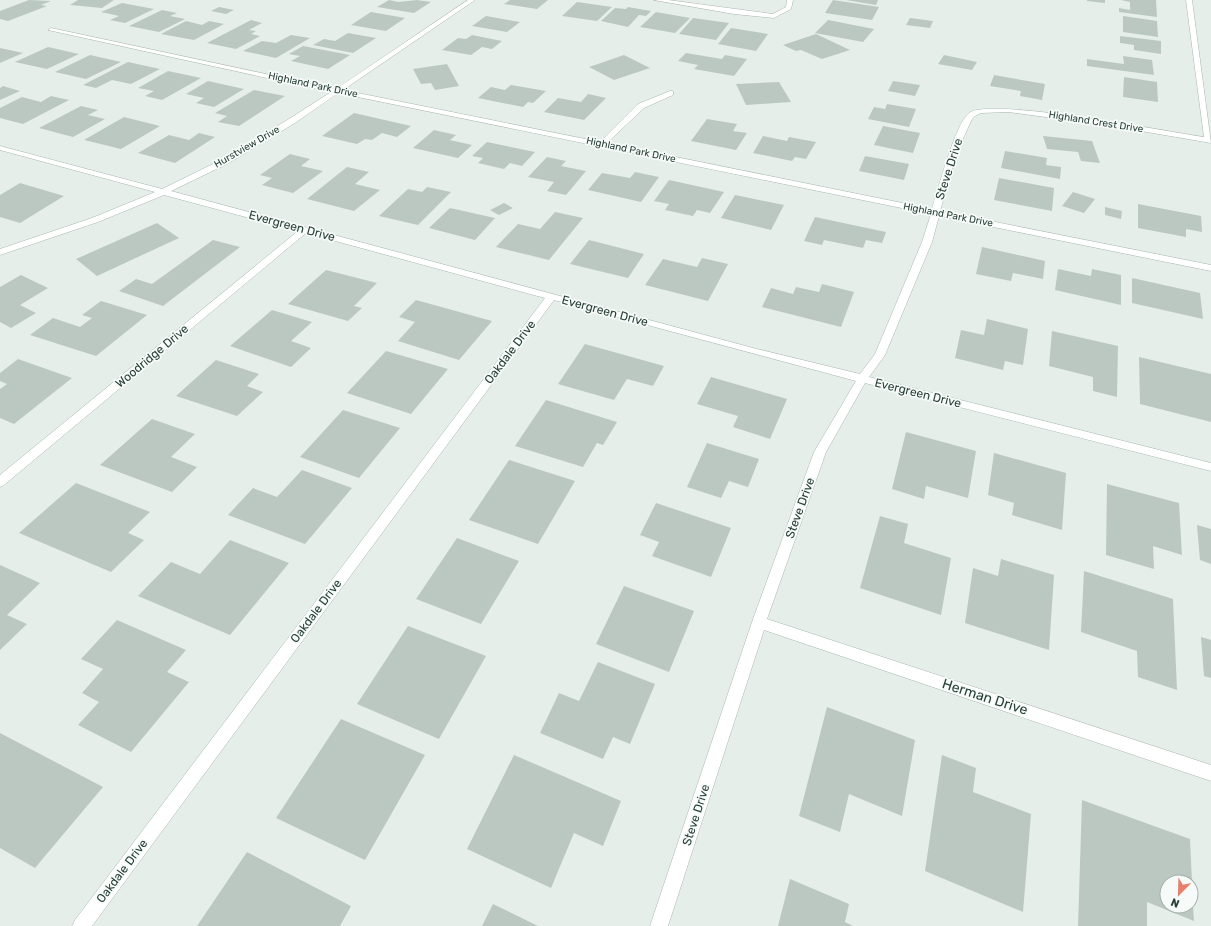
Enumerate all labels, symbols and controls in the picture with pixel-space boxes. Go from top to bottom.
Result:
street label: Highland Park Drive [267,70,359,100]
street label: Highland Crest Drive [1048,109,1144,135]
street label: Hurstview Drive [212,123,282,171]
street label: Highland Park Drive [585,135,677,165]
street label: Steve Drive [933,136,966,201]
street label: Highland Park Drive [902,200,994,230]
street label: Evergreen Drive [247,208,337,244]
street label: Evergreen Drive [560,293,650,329]
street label: Oakdale Drive [482,317,539,387]
street label: Woodridge Drive [113,321,191,390]
street label: Evergreen Drive [873,375,963,411]
street label: Steve Drive [783,475,818,540]
street label: Oakdale Drive [288,576,345,646]
street label: Herman Drive [940,675,1030,719]
street label: Steve Drive [680,782,713,847]
street label: Oakdale Drive [94,836,151,906]
north arrow [1159,874,1199,914]
text: N [1169,895,1181,910]

